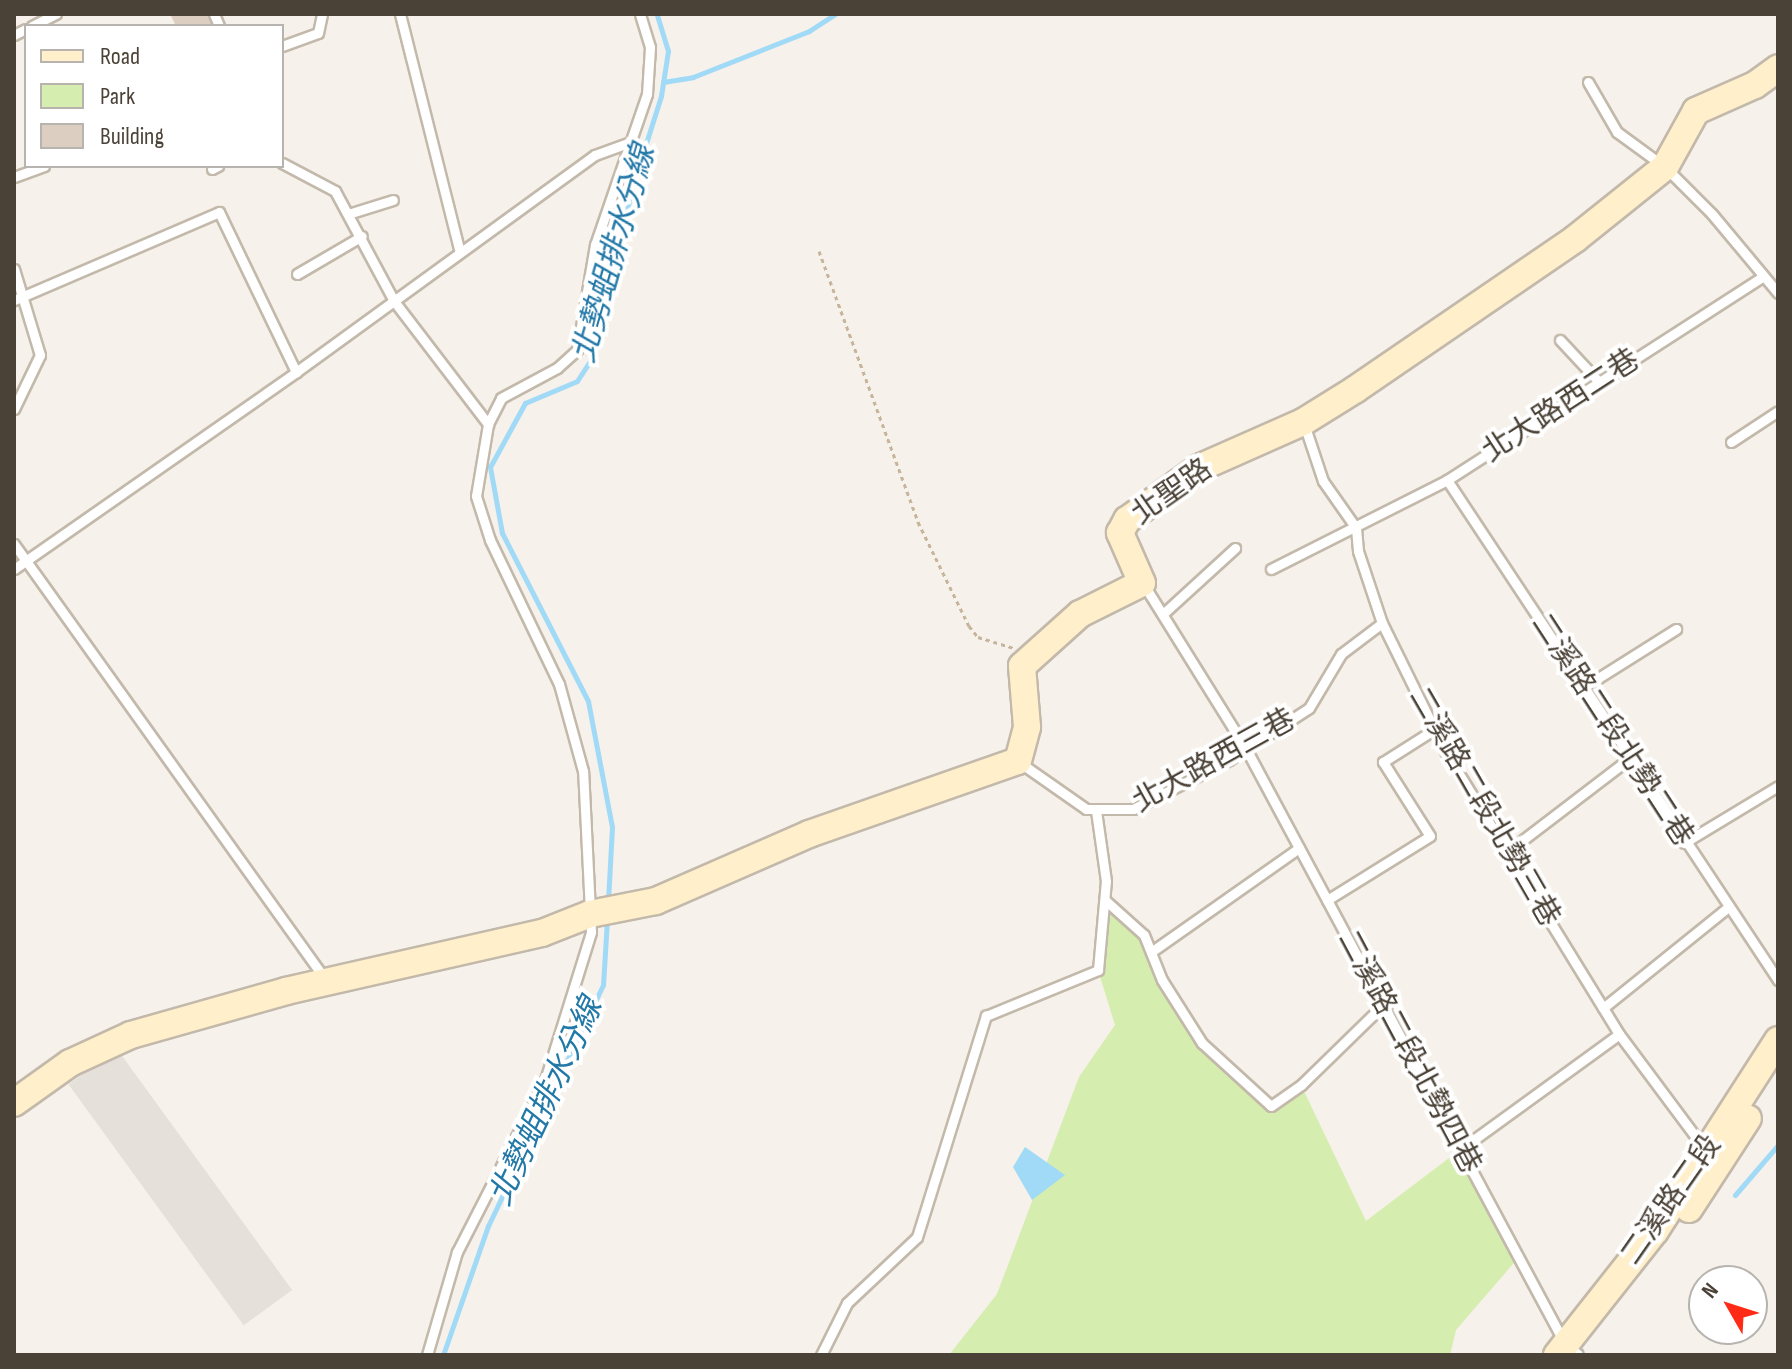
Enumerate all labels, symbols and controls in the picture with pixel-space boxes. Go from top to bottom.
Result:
legend [24,24,284,168]
text: Road [100,42,140,71]
text: Park [100,82,135,111]
text: Building [100,122,164,151]
water label: 北勢蛆排水分線 [566,141,664,367]
street label: 北大路西二巷 [1476,342,1646,470]
street label: 北聖路 [1125,451,1219,533]
street label: 二溪路二段北勢二巷 [1523,607,1701,853]
street label: 二溪路二段北勢三巷 [1401,681,1567,933]
street label: 北大路西三巷 [1127,702,1301,820]
street label: 二溪路二段北勢四巷 [1330,924,1488,1180]
water label: 北勢蛆排水分線 [482,992,612,1212]
street label: 二溪路二段 [1613,1128,1729,1272]
north arrow [1688,1265,1768,1345]
text: N [1696,1278,1725,1304]

